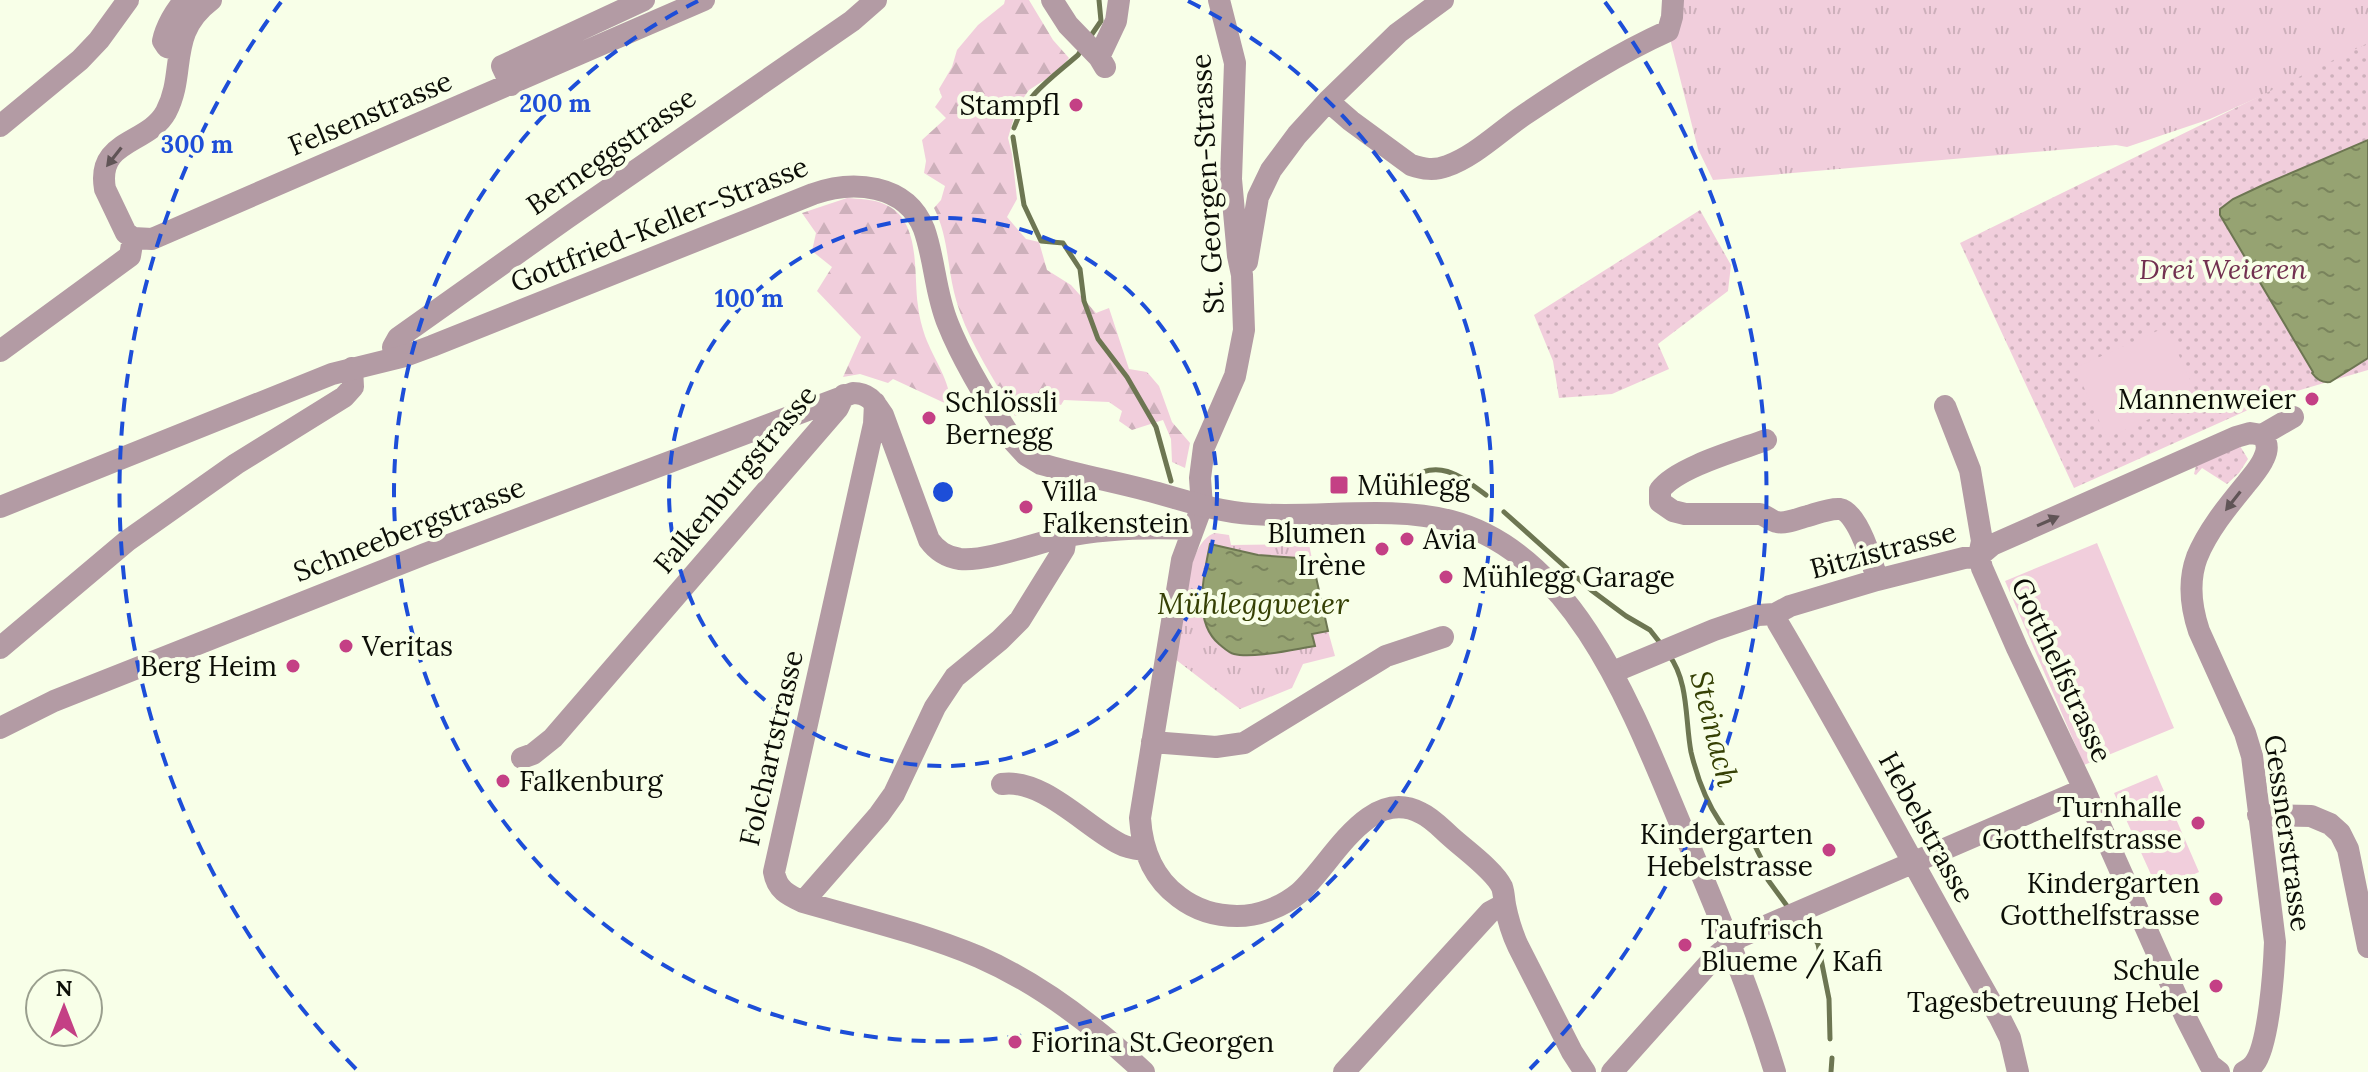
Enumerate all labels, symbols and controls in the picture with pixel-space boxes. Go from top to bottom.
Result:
street label: St. Georgen-Strasse [1182,53,1232,315]
street label: Felsenstrasse [283,62,457,164]
street label: Berneggstrasse [519,79,703,223]
place label: Stampfl [960,87,1060,123]
text: 200 m [519,88,591,119]
marker: Stampfl [1067,96,1085,114]
text: 300 m [161,129,233,160]
one-way arrow [106,146,123,167]
street label: Gottfried-Keller-Strasse [505,148,813,300]
park label: Drei Weieren [2139,251,2307,287]
text: 100 m [715,283,783,314]
street label: Falkenburgstrasse [646,377,824,581]
place label: Mannenweier [2118,381,2296,417]
place label: Schlössli Bernegg [945,384,1058,452]
marker: Mannenweier [2303,390,2321,408]
marker: Schlössli Bernegg [920,409,938,427]
place label: Mühlegg [1357,467,1470,503]
street label: Schneebergstrasse [288,468,530,590]
place label: Villa Falkenstein [1041,473,1189,541]
marker: Mühlegg [1328,474,1350,496]
centre of rings [929,478,957,506]
one-way arrow [2225,491,2241,511]
marker: Villa Falkenstein [1017,498,1035,516]
street label: Bitzistrasse [1806,513,1960,587]
one-way arrow [2036,514,2060,527]
place label: Blumen Irène [1267,515,1366,583]
place label: Avia [1422,521,1476,557]
marker: Avia [1398,530,1416,548]
marker: Blumen Irène [1373,540,1391,558]
place label: Mühlegg Garage [1462,559,1675,595]
marker: Mühlegg Garage [1437,568,1455,586]
street label: Gotthelfstrasse [2003,572,2121,768]
water label: Mühleggweier [1157,584,1349,622]
place label: Veritas [361,628,453,664]
marker: Veritas [337,637,355,655]
street label: Folchartstrasse [731,647,811,849]
place label: Berg Heim [140,648,277,684]
marker: Berg Heim [284,657,302,675]
water label: Steinach [1682,667,1748,791]
street label: Gessnerstrasse [2256,732,2320,934]
street label: Hebelstrasse [1871,745,1983,909]
place label: Falkenburg [519,763,663,799]
marker: Falkenburg [494,772,512,790]
place label: Turnhalle Gotthelfstrasse [1982,789,2182,857]
marker: Turnhalle Gotthelfstrasse [2189,814,2207,832]
place label: Kindergarten Hebelstrasse [1640,816,1813,884]
marker: Kindergarten Hebelstrasse [1820,841,1838,859]
place label: Kindergarten Gotthelfstrasse [2000,865,2200,933]
marker: Kindergarten Gotthelfstrasse [2207,890,2225,908]
place label: Taufrisch Blueme / Kafi [1701,911,1883,979]
marker: Taufrisch Blueme / Kafi [1676,936,1694,954]
place label: Schule Tagesbetreuung Hebel [1907,952,2200,1020]
north arrow [24,968,104,1048]
text: N [55,974,73,1002]
marker: Schule Tagesbetreuung Hebel [2207,977,2225,995]
place label: Fiorina St.Georgen [1031,1024,1274,1060]
marker: Fiorina St.Georgen [1006,1033,1024,1051]

